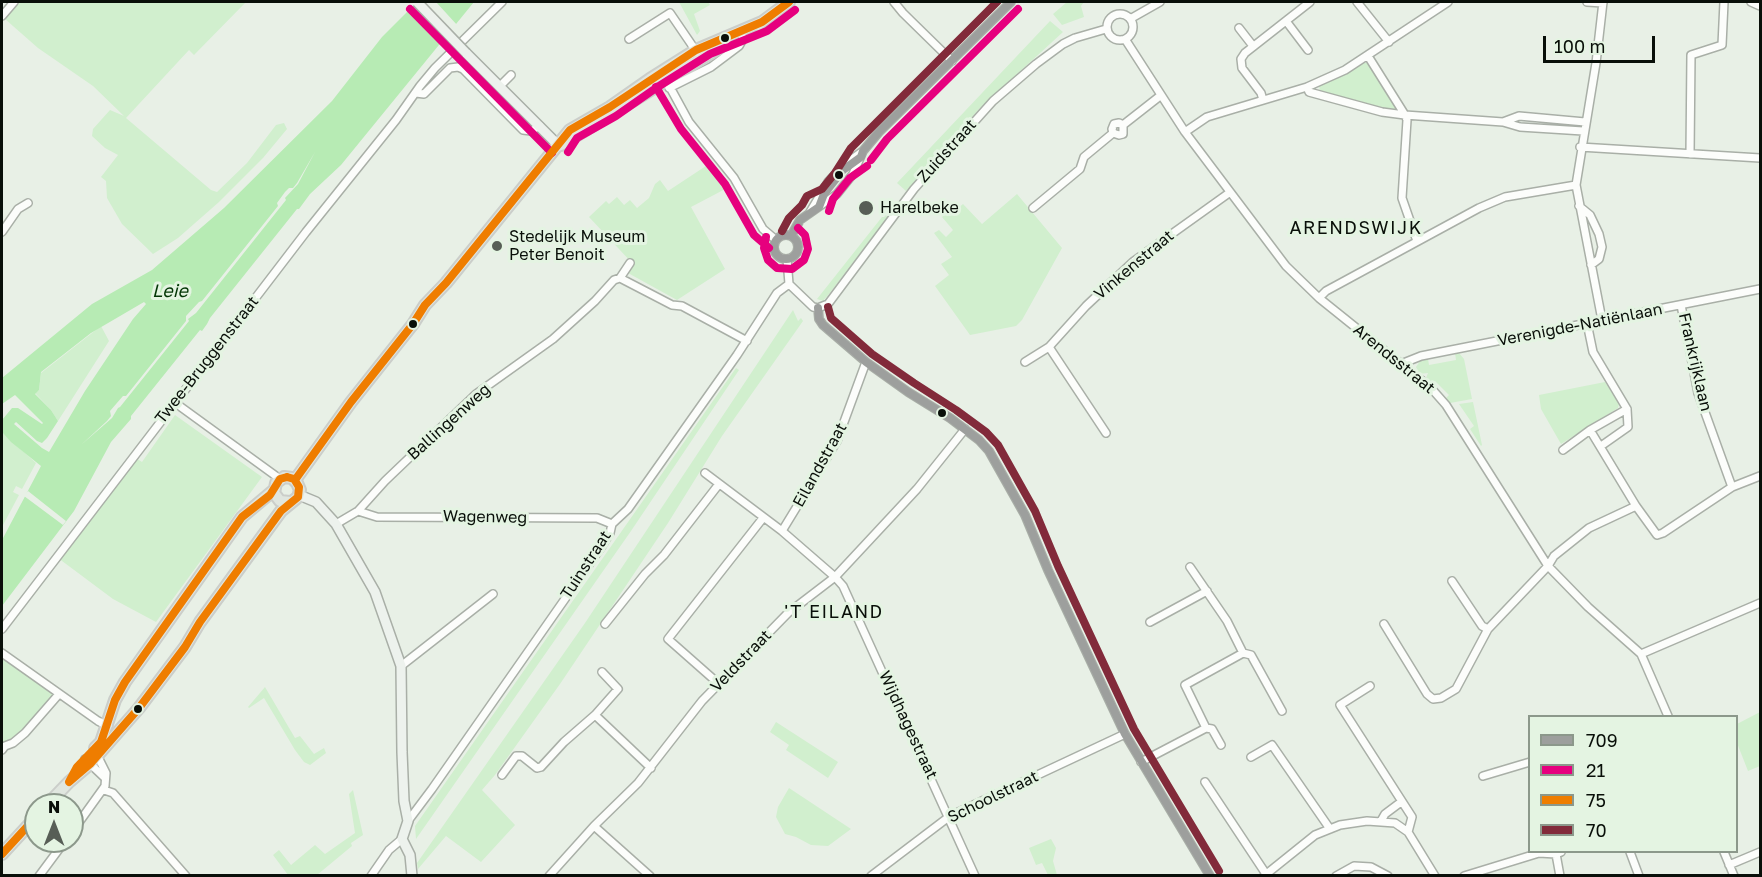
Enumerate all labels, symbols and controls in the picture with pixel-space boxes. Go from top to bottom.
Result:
scale bar [1546,24,1658,62]
unlabelled marker [719,32,731,44]
text: 100 m [1554,35,1605,57]
street label: Zuidstraat [914,115,980,187]
unlabelled marker [833,169,845,181]
place label: Harelbeke [880,198,959,218]
marker: Harelbeke [857,199,875,217]
district label: ARENDSWIJK [1289,217,1423,239]
street label: Vinkenstraat [1090,226,1178,304]
place label: Stedelijk Museum Peter Benoit [509,227,645,265]
marker: Stedelijk Museum Peter Benoit [490,239,504,253]
water label: Leie [152,280,188,302]
street label: Twee-Bruggenstraat [151,292,263,428]
street label: Verenigde-Natiënlaan [1496,300,1664,350]
street label: Frankrijklaan [1674,311,1716,413]
unlabelled marker [407,318,419,330]
street label: Arendsstraat [1349,320,1439,398]
street label: Ballingenweg [404,380,494,464]
unlabelled marker [936,407,948,419]
street label: Eilandstraat [789,420,851,510]
street label: Wagenweg [443,507,527,527]
street label: Tuinstraat [557,527,615,603]
district label: 'T EILAND [784,601,884,623]
street label: Veldstraat [707,626,775,696]
street label: Wijdhagestraat [875,668,941,782]
unlabelled marker [132,703,144,715]
legend [1528,715,1738,853]
text: 709 [1586,729,1618,751]
text: 21 [1586,759,1605,781]
street label: Schoolstraat [945,767,1041,827]
text: 75 [1586,789,1606,811]
north arrow [24,793,84,853]
text: N [48,797,60,817]
text: 70 [1586,819,1607,841]

